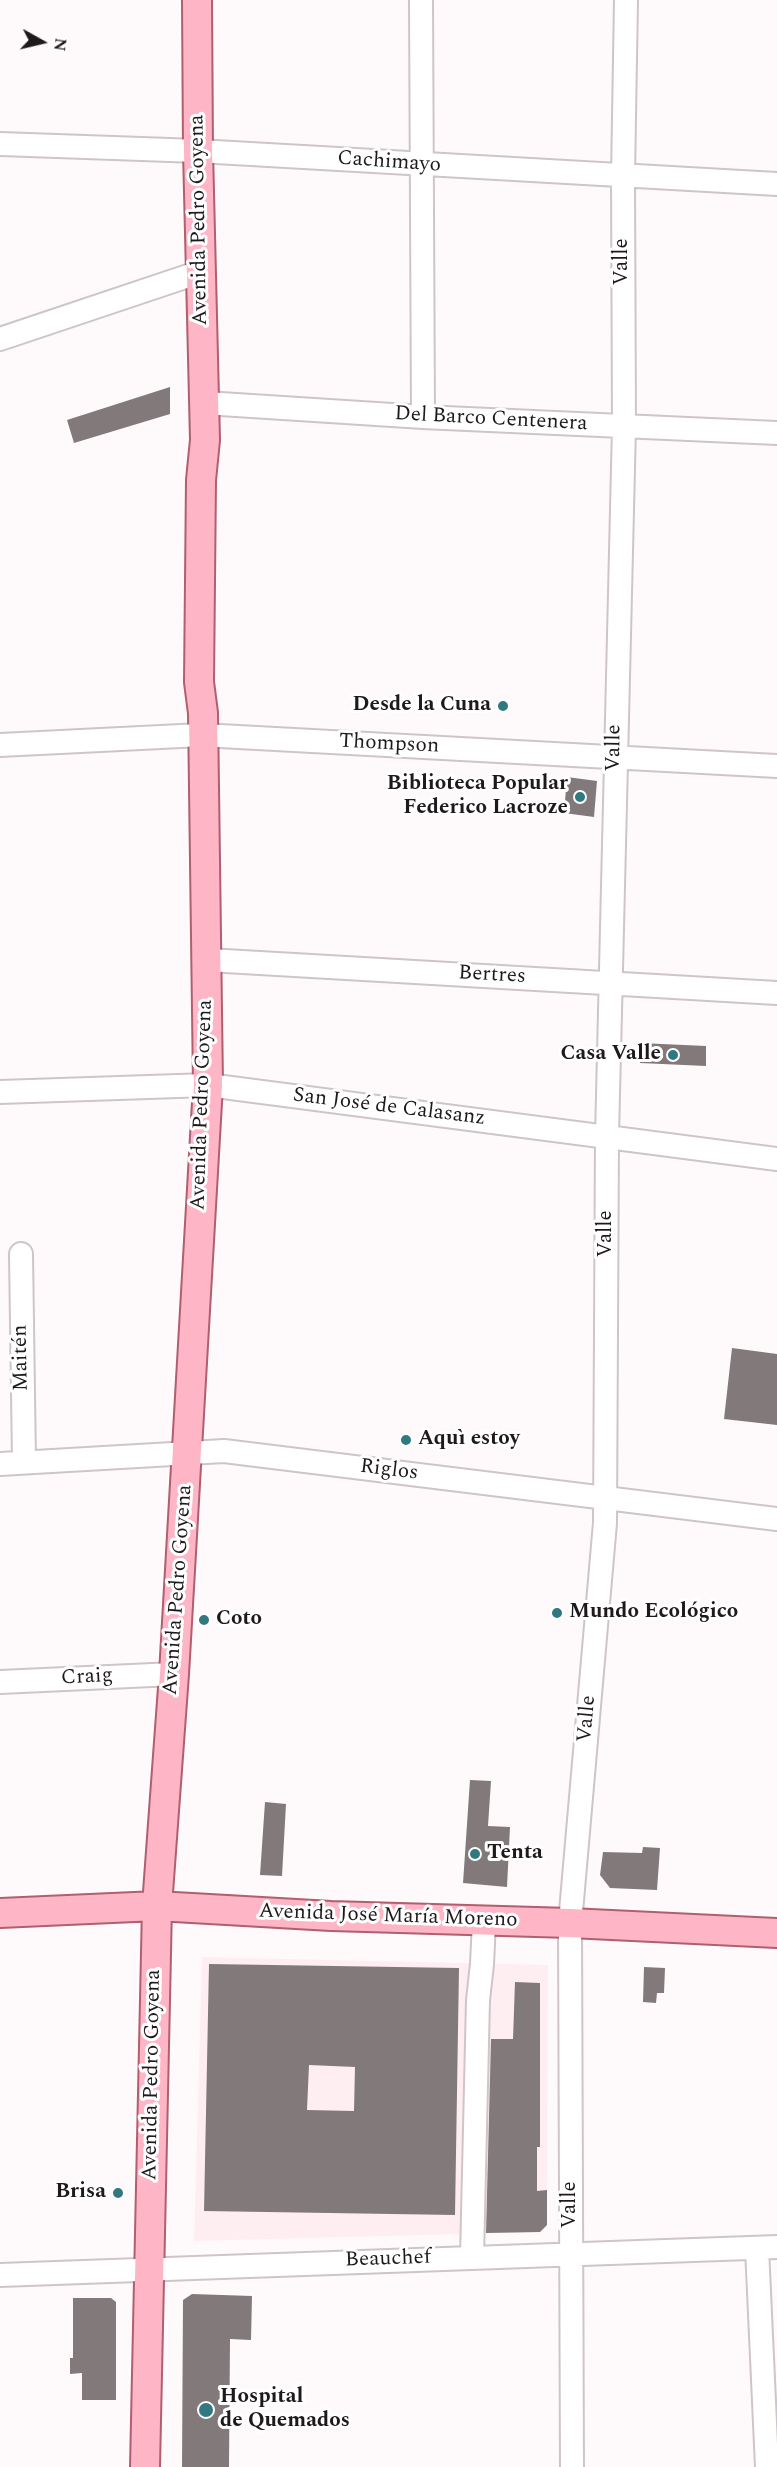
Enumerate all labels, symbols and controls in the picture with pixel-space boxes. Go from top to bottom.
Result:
north arrow [12,12,72,72]
text: N [47,36,73,53]
street label: Avenida Pedro Goyena [186,114,214,326]
street label: Cachimayo [336,147,442,179]
street label: Valle [610,238,636,286]
street label: Del Barco Centenera [394,402,588,438]
place label: Desde la Cuna [353,693,491,719]
marker: Desde la Cuna [496,699,510,713]
street label: Valle [602,724,628,772]
street label: Thompson [338,730,440,760]
place label: Biblioteca Popular Federico Lacroze [387,772,568,822]
marker: Biblioteca Popular Federico Lacroze [573,790,587,804]
street label: Bertres [458,962,526,990]
street label: Avenida Pedro Goyena [187,999,219,1211]
place label: Casa Valle [561,1042,661,1068]
marker: Casa Valle [666,1048,680,1062]
street label: San José de Calasanz [291,1084,487,1132]
street label: Valle [594,1210,620,1258]
street label: Maitén [9,1324,35,1392]
place label: Aquì estoy [418,1427,520,1453]
marker: Aquì estoy [399,1433,413,1447]
street label: Riglos [359,1455,419,1487]
street label: Avenida Pedro Goyena [159,1484,199,1696]
place label: Mundo Ecológico [569,1600,738,1626]
marker: Mundo Ecológico [550,1606,564,1620]
place label: Coto [216,1607,262,1633]
marker: Coto [197,1613,211,1627]
street label: Craig [60,1664,114,1692]
street label: Valle [573,1694,603,1744]
place label: Tenta [487,1841,543,1867]
marker: Tenta [468,1847,482,1861]
street label: Avenida José María Moreno [258,1900,518,1934]
street label: Avenida Pedro Goyena [139,1969,167,2181]
place label: Brisa [55,2180,106,2206]
street label: Valle [558,2181,584,2229]
marker: Brisa [111,2186,125,2200]
street label: Beauchef [345,2246,431,2274]
place label: Hospital de Quemados [220,2385,350,2435]
marker: Hospital de Quemados [197,2401,215,2419]

